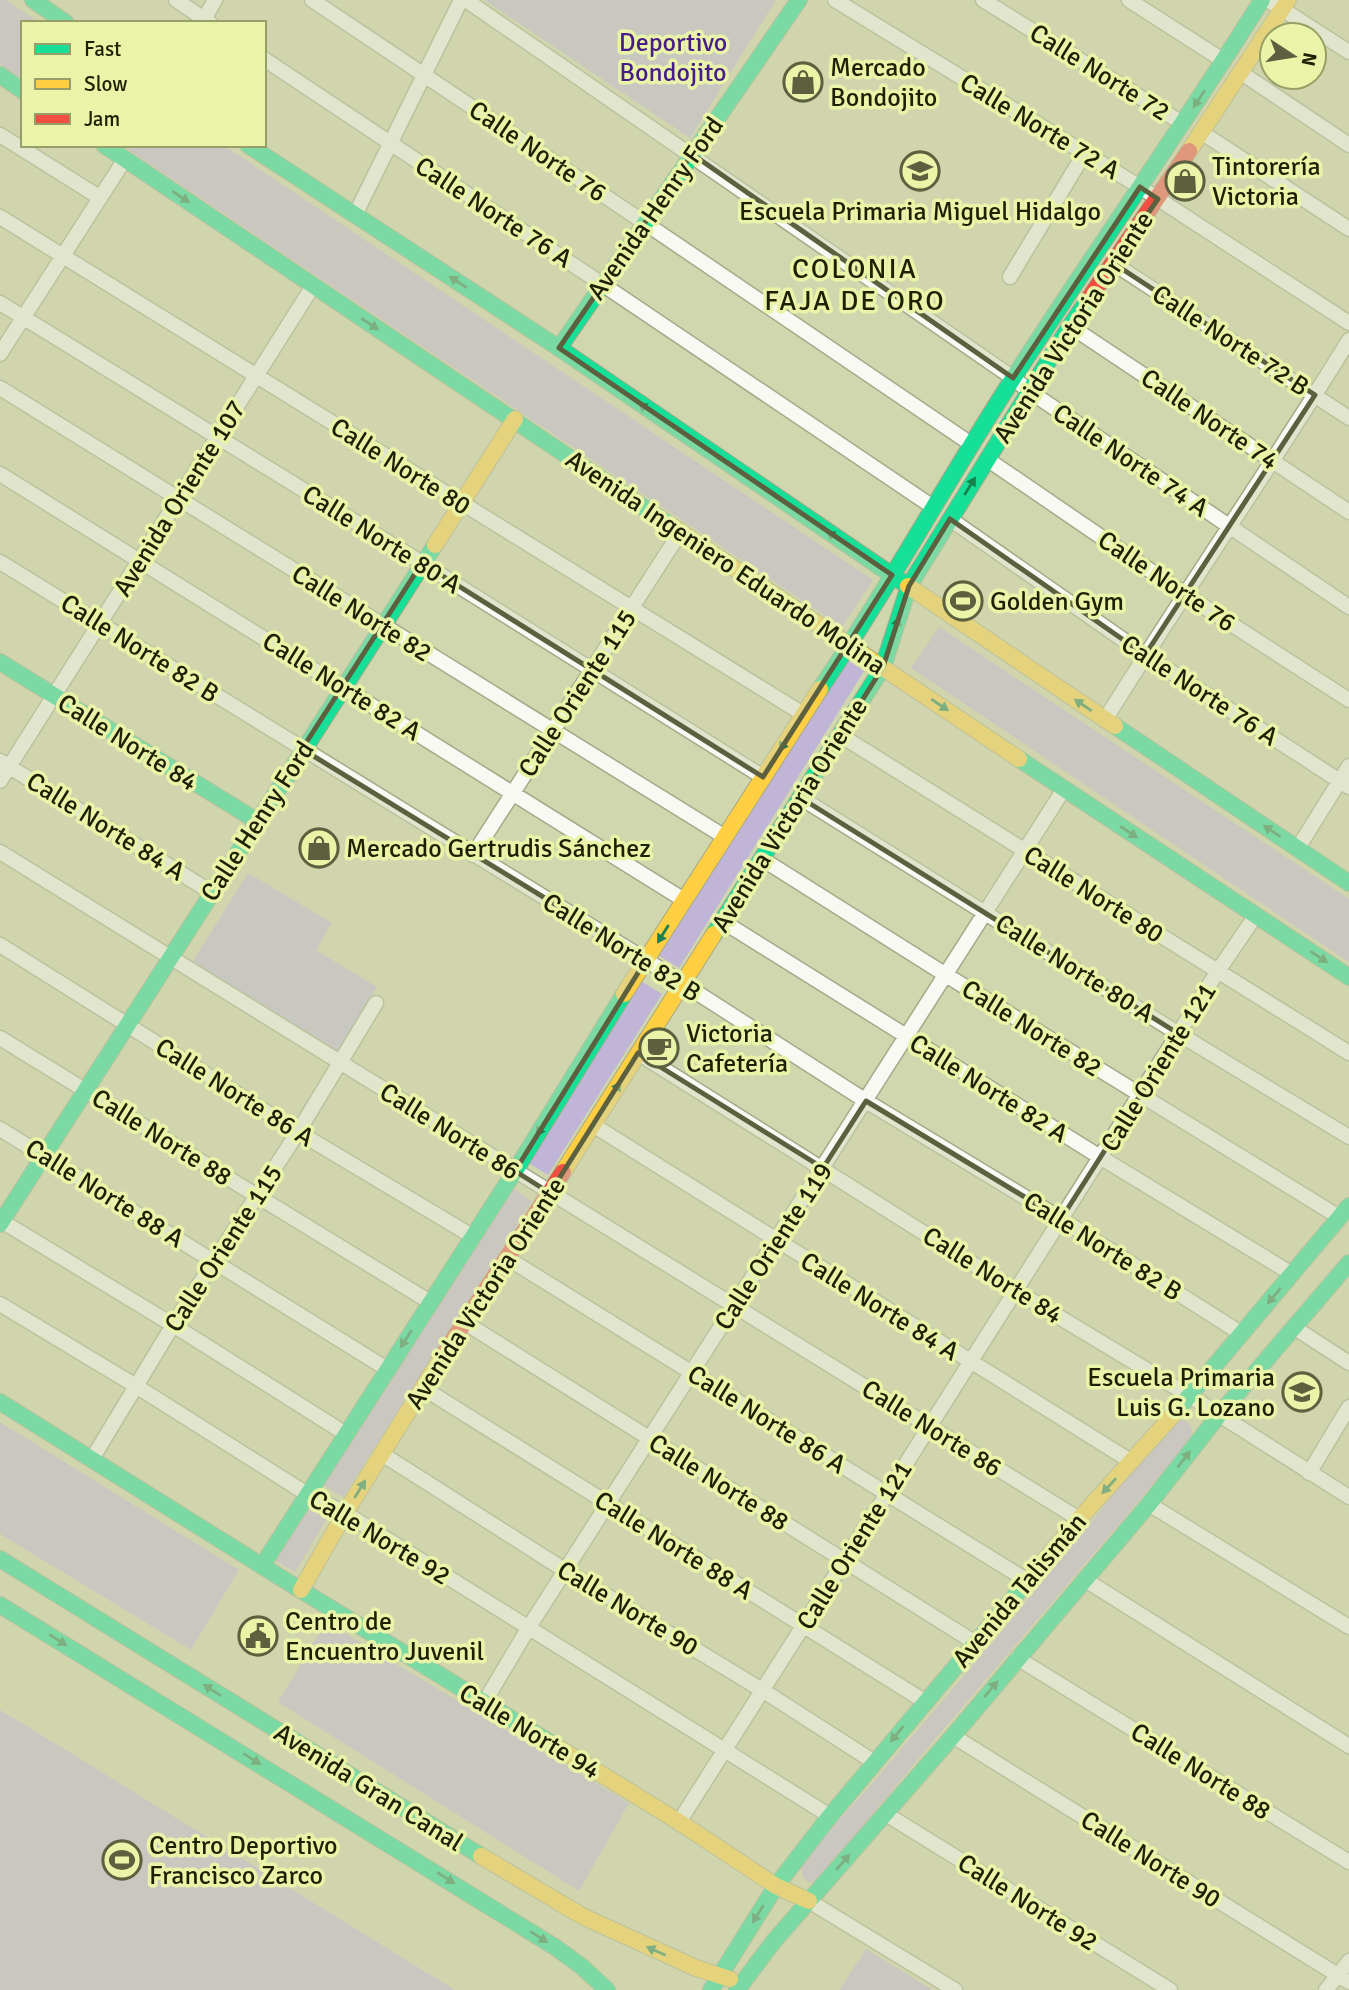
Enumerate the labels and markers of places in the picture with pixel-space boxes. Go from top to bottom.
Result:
place label: Mercado Bondojito [830,52,937,114]
shop icon: Mercado Bondojito [782,61,824,103]
school or university icon: Escuela Primaria Miguel Hidalgo [899,150,941,192]
place label: Tintorería Victoria [1212,151,1321,213]
shop icon: Tintorería Victoria [1164,160,1206,202]
place label: Escuela Primaria Miguel Hidalgo [739,196,1101,228]
sports icon: Golden Gym [942,580,984,622]
place label: Golden Gym [990,586,1124,618]
shop icon: Mercado Gertrudis Sánchez [298,827,340,869]
place label: Mercado Gertrudis Sánchez [346,833,651,865]
place label: Victoria Cafetería [686,1018,788,1080]
cafe icon: Victoria Cafetería [638,1027,680,1069]
place label: Escuela Primaria Luis G. Lozano [1087,1362,1275,1424]
school or university icon: Escuela Primaria Luis G. Lozano [1281,1371,1323,1413]
place label: Centro de Encuentro Juvenil [285,1606,484,1668]
public building icon: Centro de Encuentro Juvenil [237,1615,279,1657]
place label: Centro Deportivo Francisco Zarco [149,1830,337,1892]
sports icon: Centro Deportivo Francisco Zarco [101,1839,143,1881]

